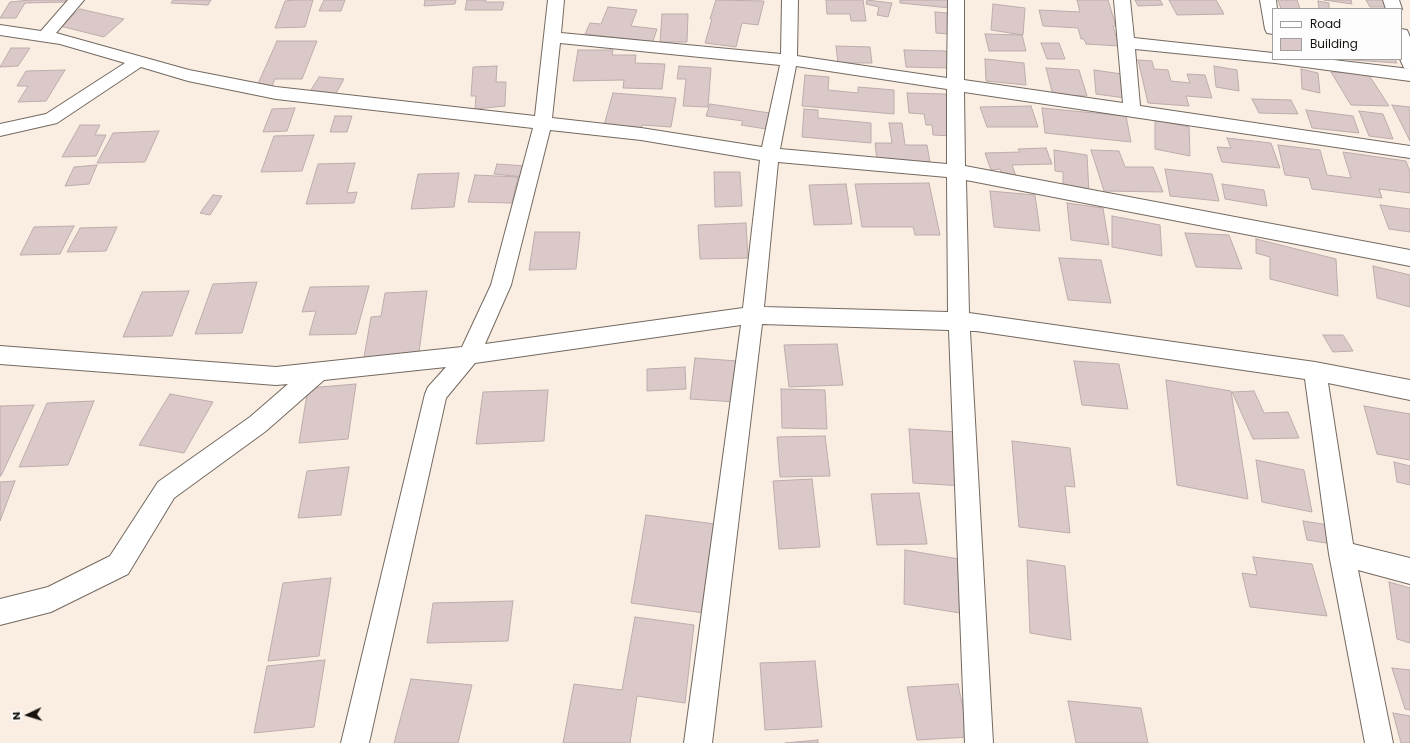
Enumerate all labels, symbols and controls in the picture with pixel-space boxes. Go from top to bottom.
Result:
legend [1272,8,1402,60]
text: Road [1310,15,1341,32]
text: Building [1310,35,1358,52]
north arrow [8,695,48,735]
text: N [8,711,24,721]

